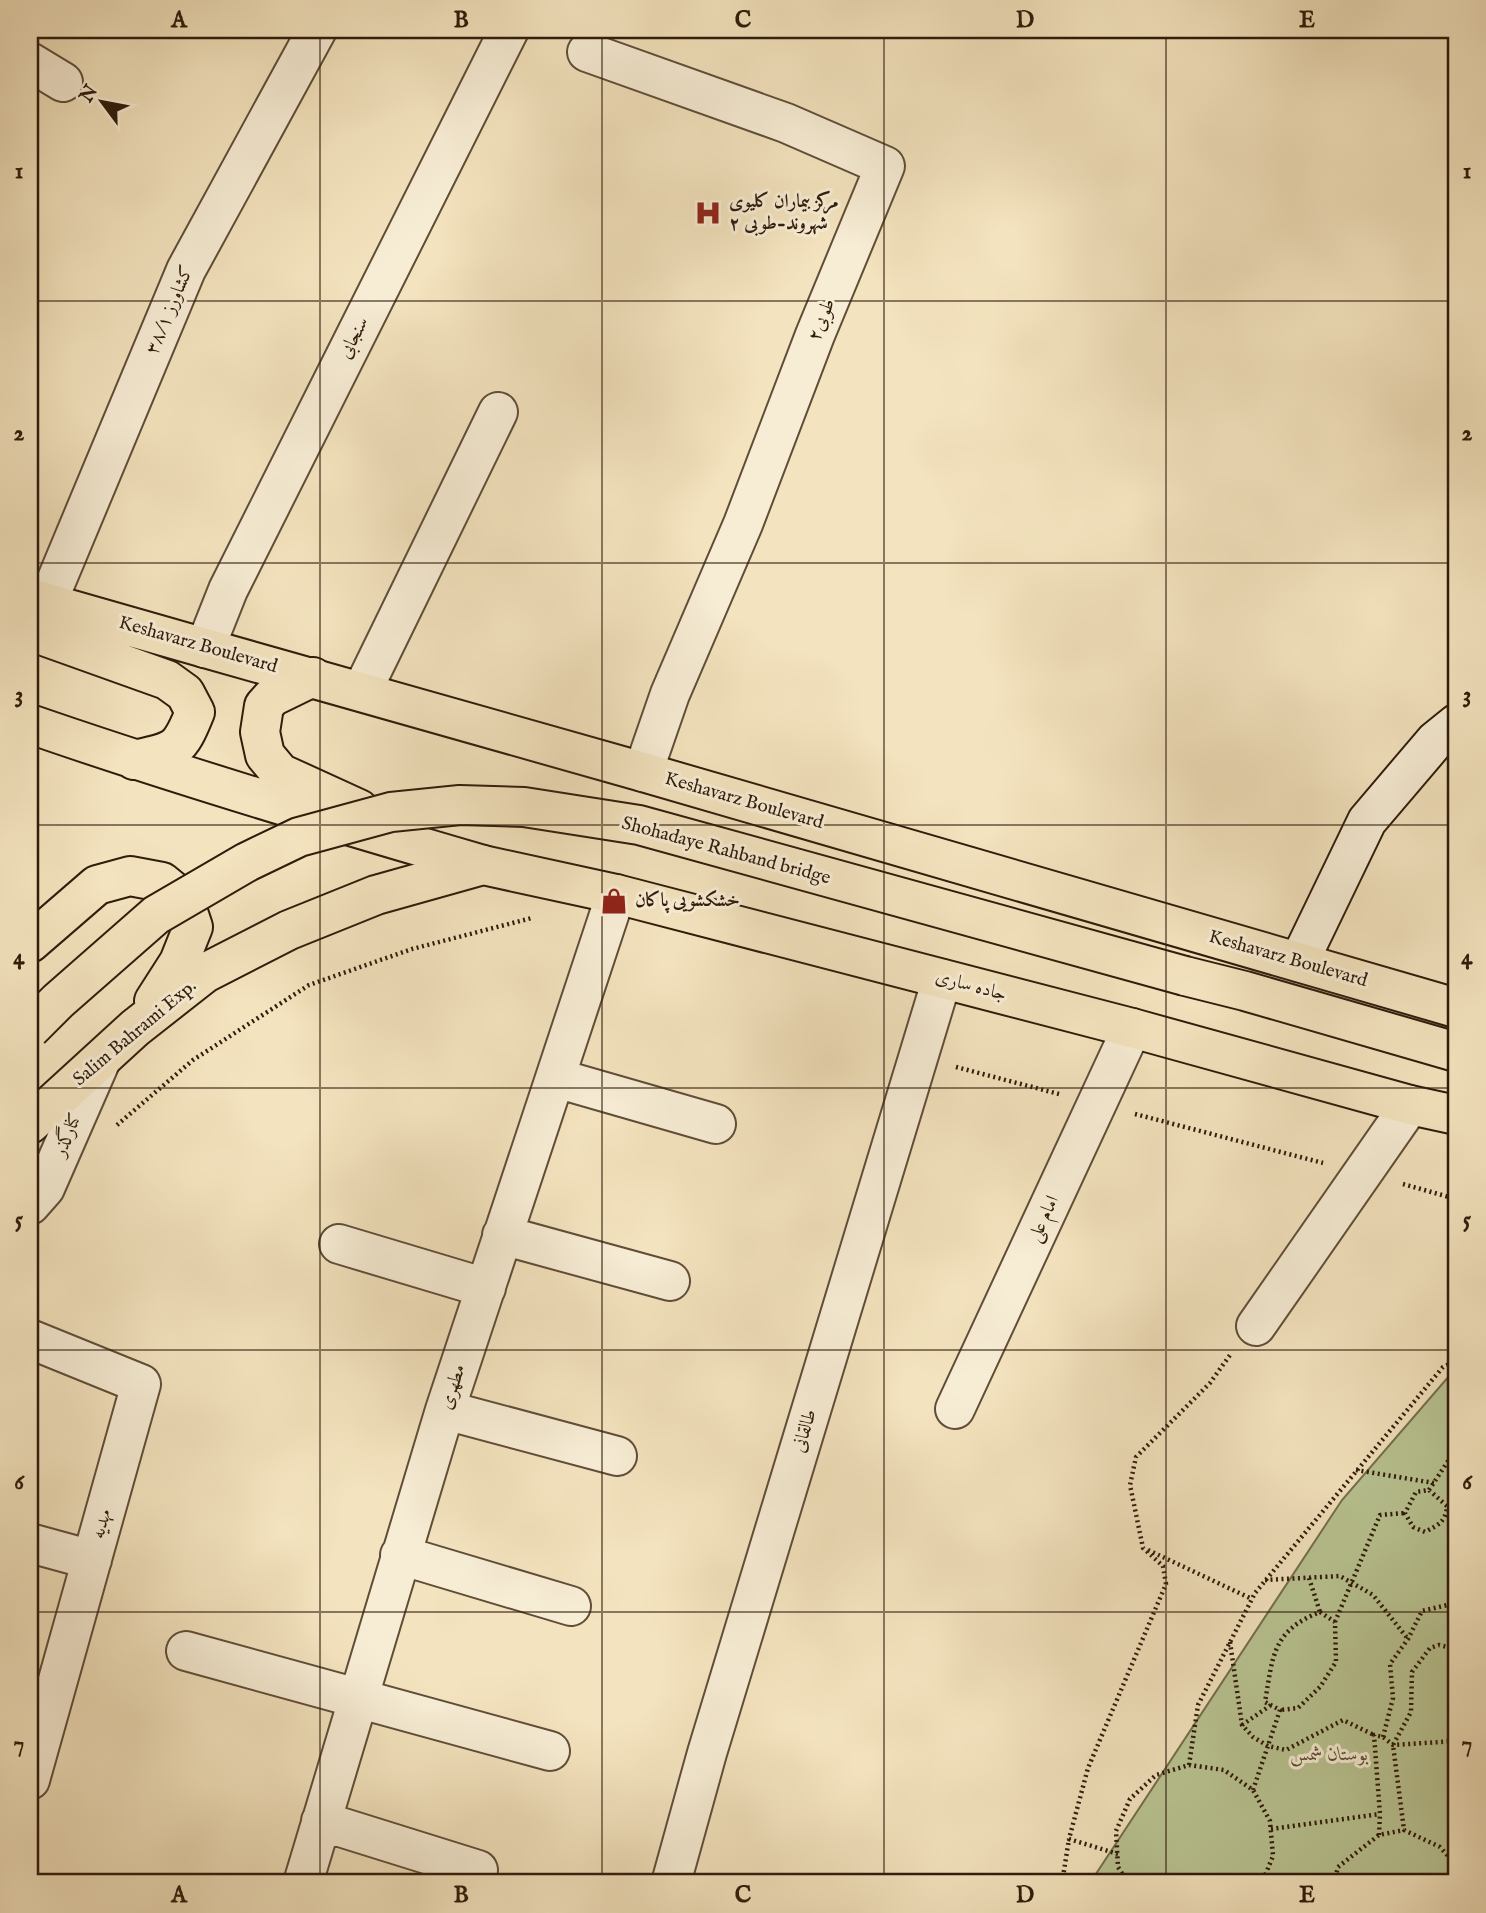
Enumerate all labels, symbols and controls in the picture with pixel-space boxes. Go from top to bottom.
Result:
text: A [170,6,188,35]
text: B [453,6,469,35]
text: C [735,6,752,35]
text: D [1016,6,1034,35]
text: E [1299,6,1315,35]
north arrow [66,66,136,136]
text: N [74,80,104,108]
text: 1 [15,157,23,186]
text: 1 [1463,157,1471,186]
place label: مرکز بیماران کلیوی شهروند-طوبی ۲ [729,190,839,236]
hospital icon: مرکز بیماران کلیوی شهروند-طوبی ۲ [693,198,723,228]
street label: کشاورز ۳۸/۱ [141,262,199,358]
street label: طوبی۲ [803,295,842,345]
street label: سنجابی [333,313,376,363]
text: 2 [14,419,25,448]
text: 2 [1462,419,1473,448]
street label: Keshavarz Boulevard [116,611,281,679]
text: 3 [15,681,23,710]
text: 3 [1463,681,1471,710]
street label: Keshavarz Boulevard [662,767,827,835]
street label: Shohadaye Rahband bridge [619,812,833,890]
shop icon: خشکشویی پاکان [599,886,629,916]
place label: خشکشویی پاکان [635,889,740,914]
street label: Keshavarz Boulevard [1206,925,1371,993]
text: 4 [13,943,25,972]
text: 4 [1461,943,1473,972]
street label: جاده ساری [933,965,1009,1007]
street label: Salim Bahrami Exp. [68,974,202,1092]
street label: کنارگذر [45,1108,88,1162]
street label: امام علی [1023,1192,1068,1247]
text: 5 [15,1206,24,1235]
text: 5 [1463,1206,1472,1235]
street label: مطهری [434,1361,472,1413]
street label: طالقانی [787,1406,823,1456]
text: 6 [14,1468,25,1497]
text: 6 [1462,1468,1473,1497]
street label: مهدیه [86,1506,118,1542]
text: 7 [14,1730,24,1759]
text: 7 [1462,1730,1472,1759]
park label: بوستان شمس [1290,1743,1369,1767]
text: A [170,1881,188,1910]
text: B [453,1881,469,1910]
text: C [735,1881,752,1910]
text: D [1016,1881,1034,1910]
text: E [1299,1881,1315,1910]

